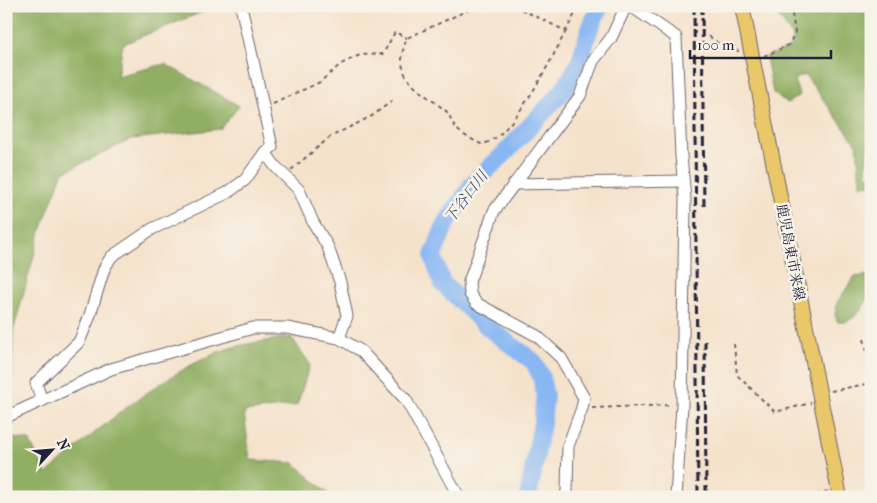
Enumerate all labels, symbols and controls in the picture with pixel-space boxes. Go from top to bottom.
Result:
scale bar [690,28,831,60]
text: 100 m [697,36,735,54]
water label: 下谷口川 [441,166,492,226]
street label: 鹿児島東市来線 [773,202,808,302]
north arrow [28,426,78,476]
text: N [53,436,73,453]

